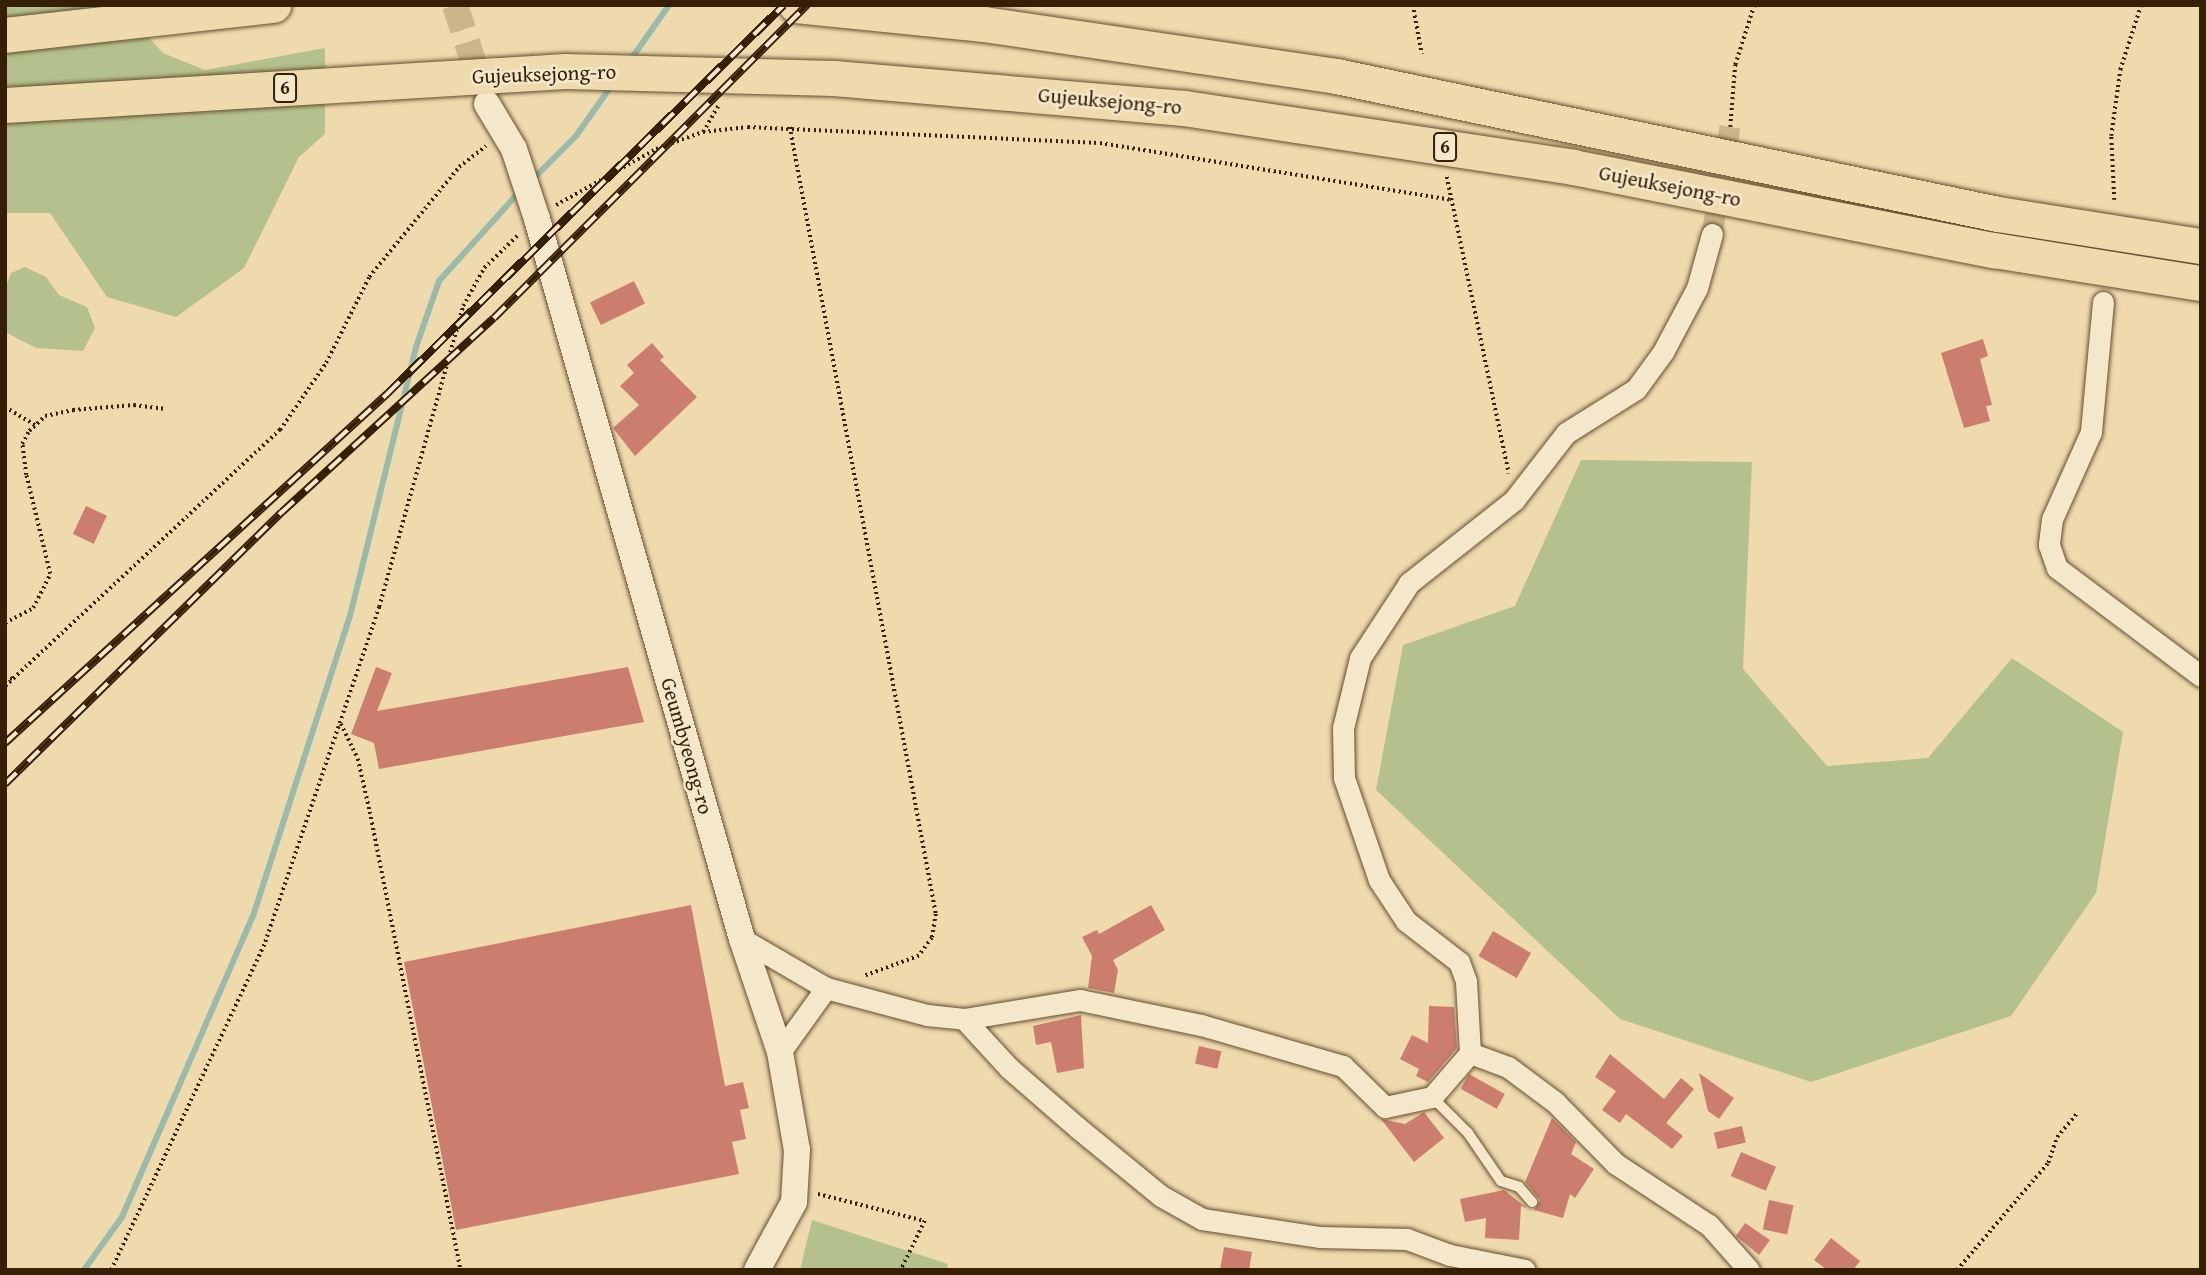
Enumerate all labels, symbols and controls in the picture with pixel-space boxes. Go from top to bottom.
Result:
street label: Gujeuksejong-ro [471,59,617,89]
road number: 6 [273,72,297,104]
street label: Gujeuksejong-ro [1037,82,1183,120]
road number: 6 [1433,132,1457,162]
street label: Gujeuksejong-ro [1597,160,1743,212]
street label: Geumbyeong-ro [655,675,719,817]

